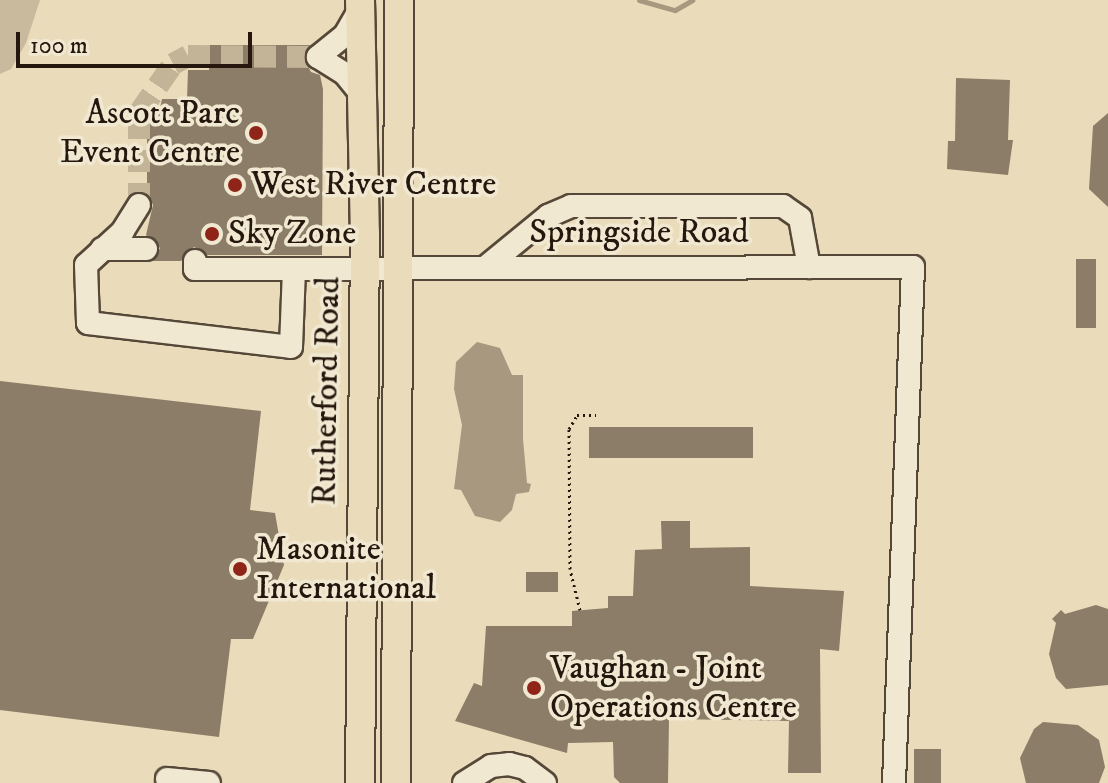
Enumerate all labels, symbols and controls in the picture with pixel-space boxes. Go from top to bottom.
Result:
scale bar [20,16,256,66]
text: 100 m [30,31,88,61]
place label: Ascott Parc Event Centre [60,93,240,172]
marker: Ascott Parc Event Centre [247,124,265,142]
place label: West River Centre [251,165,496,205]
marker: West River Centre [226,176,244,194]
street label: Springside Road [529,213,749,253]
place label: Sky Zone [228,214,356,254]
marker: Sky Zone [203,225,221,243]
street label: Rutherford Road [305,276,349,506]
place label: Masonite International [256,529,436,608]
marker: Masonite International [231,560,249,578]
place label: Vaughan - Joint Operations Centre [550,648,797,728]
marker: Vaughan - Joint Operations Centre [525,679,543,697]

